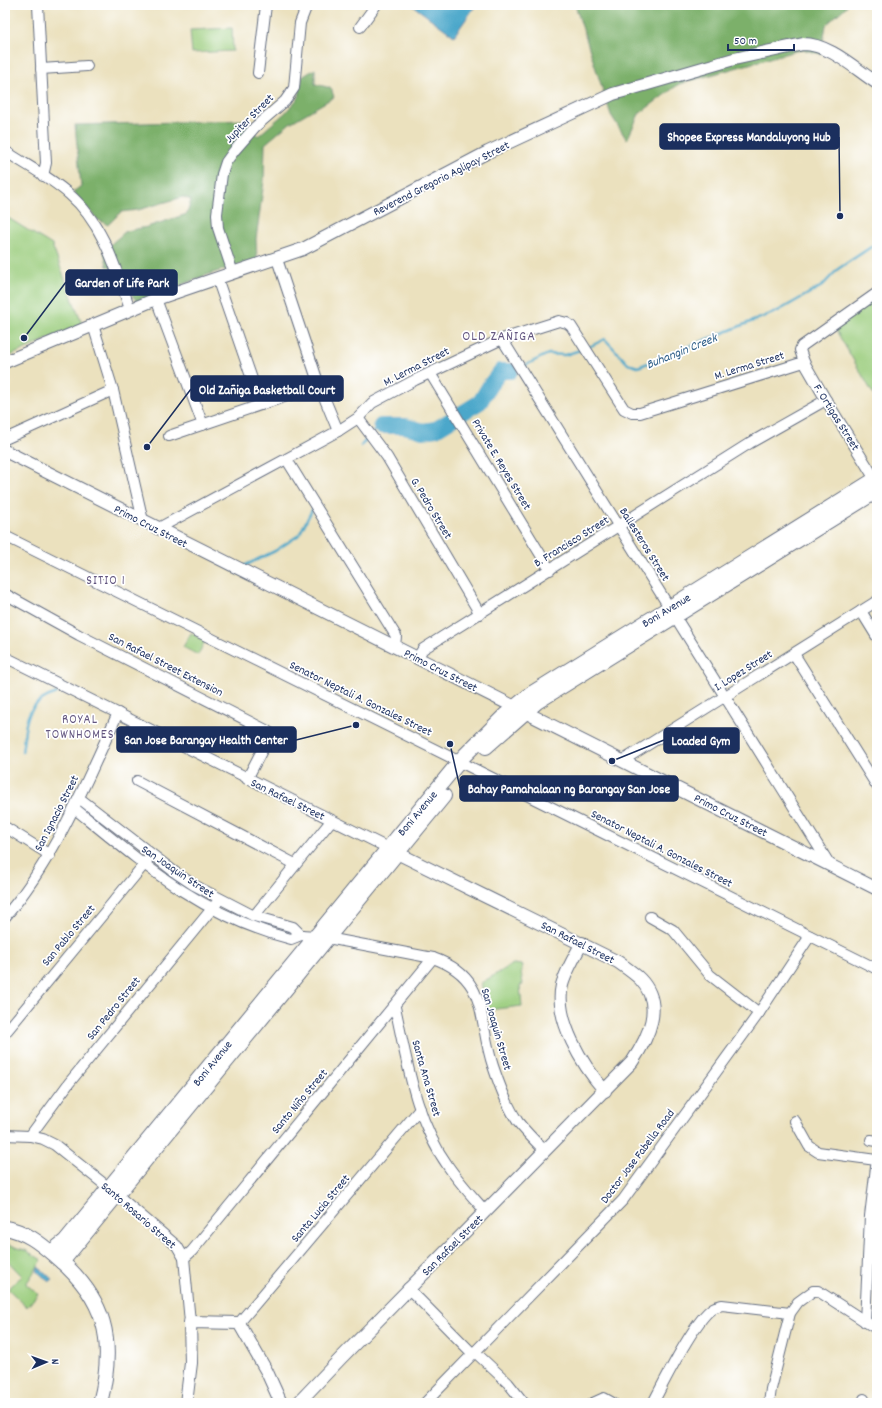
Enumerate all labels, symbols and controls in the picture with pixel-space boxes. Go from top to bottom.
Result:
scale bar [728,26,794,52]
text: 50 m [734,33,757,50]
street label: Jupiter Street [222,90,279,147]
callout: Shopee Express Mandaluyong Hub [660,124,839,149]
text: Shopee Express Mandaluyong Hub [667,129,831,148]
street label: Reverend Gregorio Aglipay Street [371,137,513,221]
callout: Garden of Life Park [66,270,177,295]
text: Garden of Life Park [75,275,170,294]
district label: OLD ZAÑIGA [462,327,536,347]
water label: Buhangin Creek [644,329,722,375]
street label: M. Lerma Street [381,343,453,391]
street label: M. Lerma Street [712,348,787,385]
callout: Old Zañiga Basketball Court [191,376,343,401]
street label: F. Ortigas Street [808,381,863,455]
text: Old Zañiga Basketball Court [199,382,335,401]
street label: Private E. Reyes Street [467,416,535,514]
street label: G. Pedro Street [406,475,456,543]
street label: Primo Cruz Street [111,502,191,553]
street label: Ballesteros Street [614,505,673,585]
street label: B. Francisco Street [531,512,613,572]
district label: SITIO 1 [86,572,126,591]
street label: Boni Avenue [639,590,694,633]
street label: San Rafael Street Extension [105,629,226,702]
street label: Primo Cruz Street [401,646,481,697]
street label: I. Lopez Street [711,646,777,696]
street label: Senator Neptali A. Gonzales Street [286,657,435,742]
district label: ROYAL TOWNHOMES [46,711,114,745]
callout: San Jose Barangay Health Center [117,727,296,752]
callout: Loaded Gym [664,728,739,753]
text: San Jose Barangay Health Center [124,732,289,751]
text: Loaded Gym [672,733,730,752]
street label: San Ignacio Street [31,772,84,855]
street label: San Rafael Street [247,775,328,826]
callout: Bahay Pamahalaan ng Barangay San Jose [460,776,678,801]
text: Bahay Pamahalaan ng Barangay San Jose [468,781,670,800]
street label: Boni Avenue [394,788,442,840]
street label: Primo Cruz Street [691,791,771,842]
street label: Senator Neptali A. Gonzales Street [588,806,736,893]
street label: San Joaquin Street [137,842,217,903]
street label: San Pablo Street [38,901,100,970]
street label: San Rafael Street [538,917,618,969]
street label: San Pedro Street [83,973,145,1044]
street label: San Joaquin Street [476,986,516,1073]
street label: Boni Avenue [189,1037,237,1090]
street label: Santa Ana Street [407,1038,445,1119]
street label: Santo Niño Street [268,1065,333,1138]
street label: Doctor Jose Fabella Road [597,1106,679,1208]
street label: Santa Lucia Street [288,1171,355,1247]
street label: Santo Rosario Street [97,1179,180,1254]
street label: San Rafael Street [419,1211,488,1281]
north arrow [26,1342,66,1382]
text: N [46,1359,62,1365]

